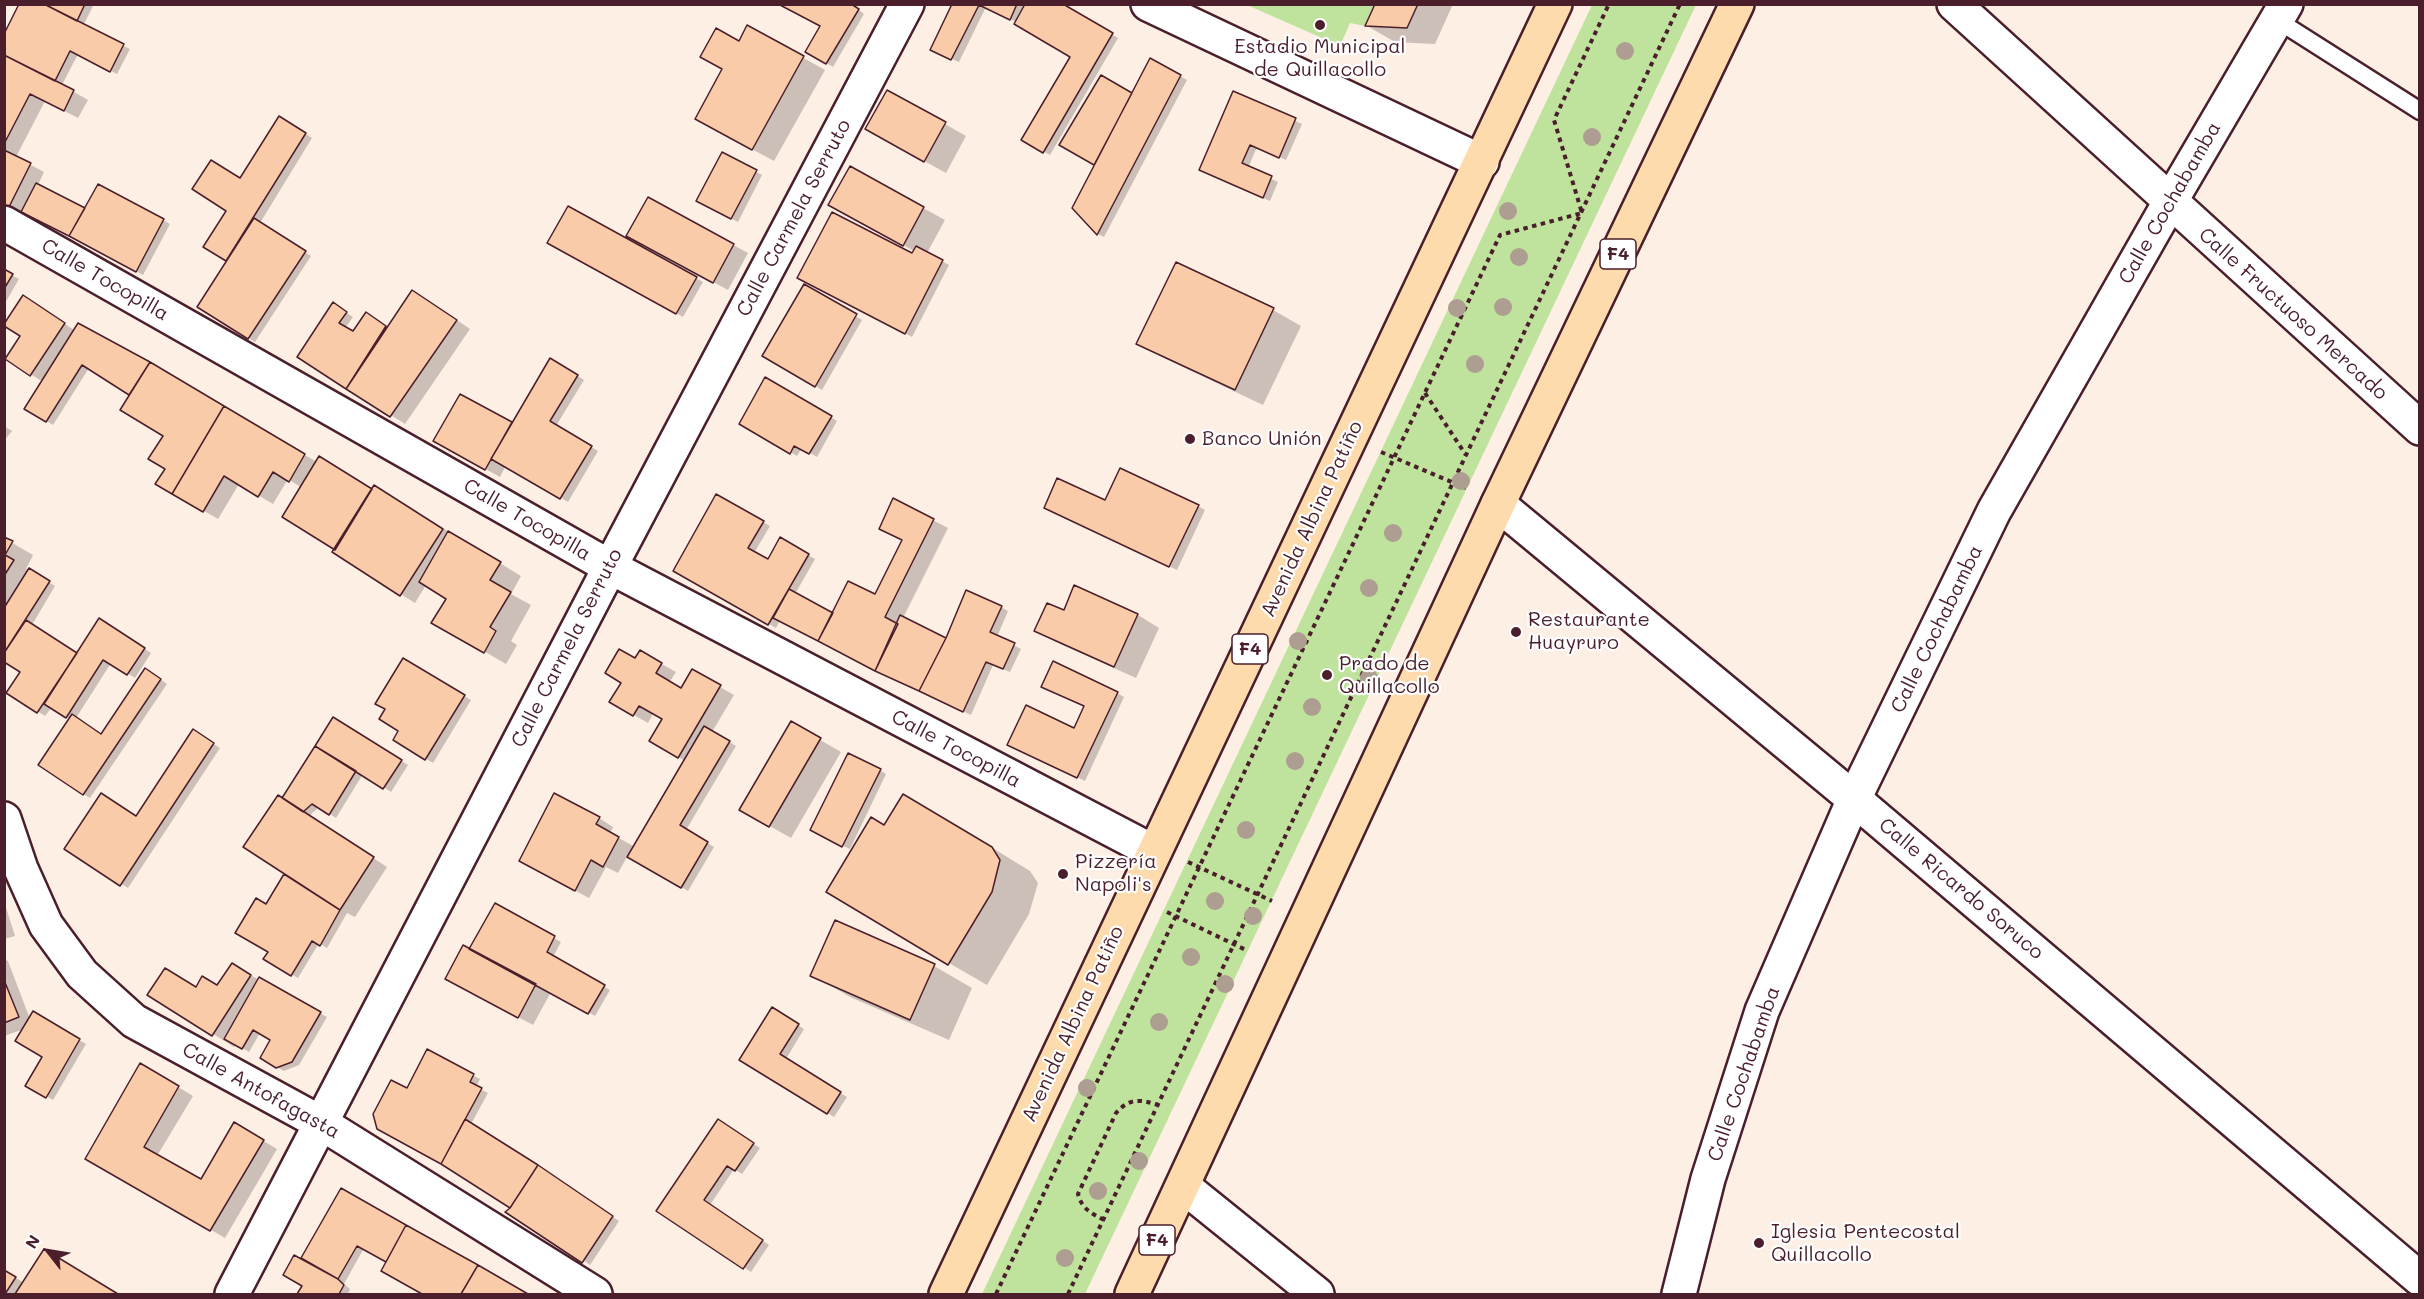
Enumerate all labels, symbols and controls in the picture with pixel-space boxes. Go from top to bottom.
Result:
marker: Estadio Municipal de Quillacollo [1313,18,1327,32]
place label: Estadio Municipal de Quillacollo [1234,35,1406,82]
street label: Calle Carmela Serruto [732,115,856,321]
street label: Calle Cochabamba [2114,118,2226,288]
street label: Calle Fructuoso Mercado [2193,223,2393,405]
street label: Calle Tocopilla [37,234,173,326]
road number: F4 [1600,239,1636,269]
street label: Avenida Albina Patiño [1256,417,1368,621]
place label: Banco Unión [1202,427,1321,451]
marker: Banco Unión [1183,432,1197,446]
street label: Calle Tocopilla [459,474,595,566]
street label: Calle Cochabamba [1886,541,1988,717]
street label: Calle Carmela Serruto [506,545,628,751]
place label: Restaurante Huayruro [1528,608,1650,655]
marker: Restaurante Huayruro [1509,625,1523,639]
road number: F4 [1232,634,1268,664]
place label: Prado de Quillacollo [1339,652,1440,699]
marker: Prado de Quillacollo [1320,668,1334,682]
street label: Calle Tocopilla [887,705,1025,793]
street label: Calle Ricardo Soruco [1874,813,2048,965]
place label: Pizzería Napoli's [1075,850,1157,897]
marker: Pizzería Napoli's [1056,867,1070,881]
street label: Avenida Albina Patiño [1017,922,1129,1126]
street label: Calle Cochabamba [1703,983,1785,1165]
street label: Calle Antofagasta [178,1038,344,1144]
place label: Iglesia Pentecostal Quillacollo [1771,1220,1960,1267]
north arrow [18,1221,78,1281]
road number: F4 [1139,1225,1175,1255]
text: N [20,1231,44,1252]
marker: Iglesia Pentecostal Quillacollo [1752,1236,1766,1250]

